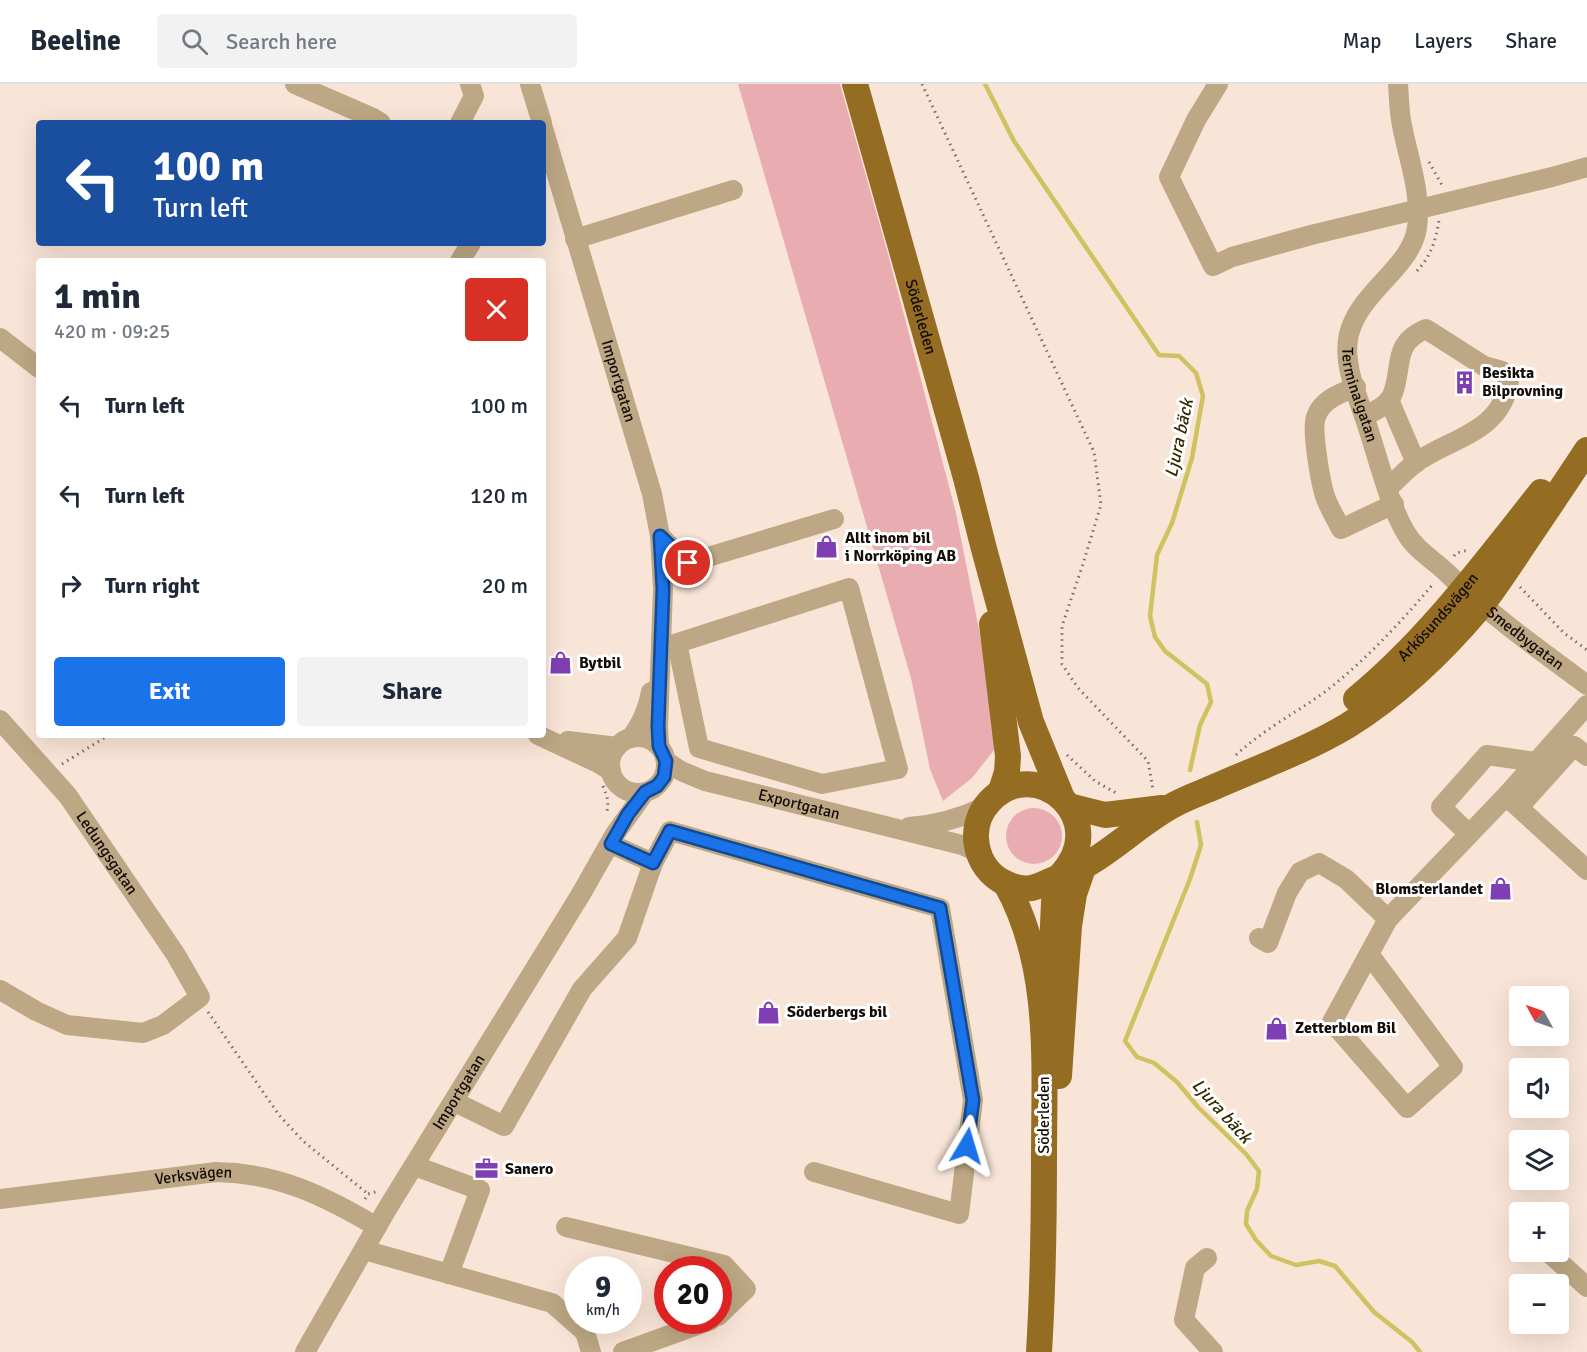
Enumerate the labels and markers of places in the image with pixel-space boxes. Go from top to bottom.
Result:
place label: Besikta Bilprovning [1482,363,1564,401]
building icon: Besikta Bilprovning [1451,369,1477,395]
place label: Allt inom bil i Norrköping AB [845,528,956,566]
shop icon: Allt inom bil i Norrköping AB [814,534,840,560]
pin [662,537,713,588]
shop icon: Bytbil [548,650,574,676]
place label: Bytbil [579,653,621,673]
shop icon: Blomsterlandet [1488,876,1514,902]
place label: Blomsterlandet [1375,879,1483,899]
shop icon: Söderbergs bil [756,999,782,1025]
place label: Söderbergs bil [787,1002,887,1022]
shop icon: Zetterblom Bil [1264,1015,1290,1041]
place label: Zetterblom Bil [1295,1018,1396,1038]
office icon: Sanero [474,1156,500,1182]
place label: Sanero [505,1159,553,1179]

